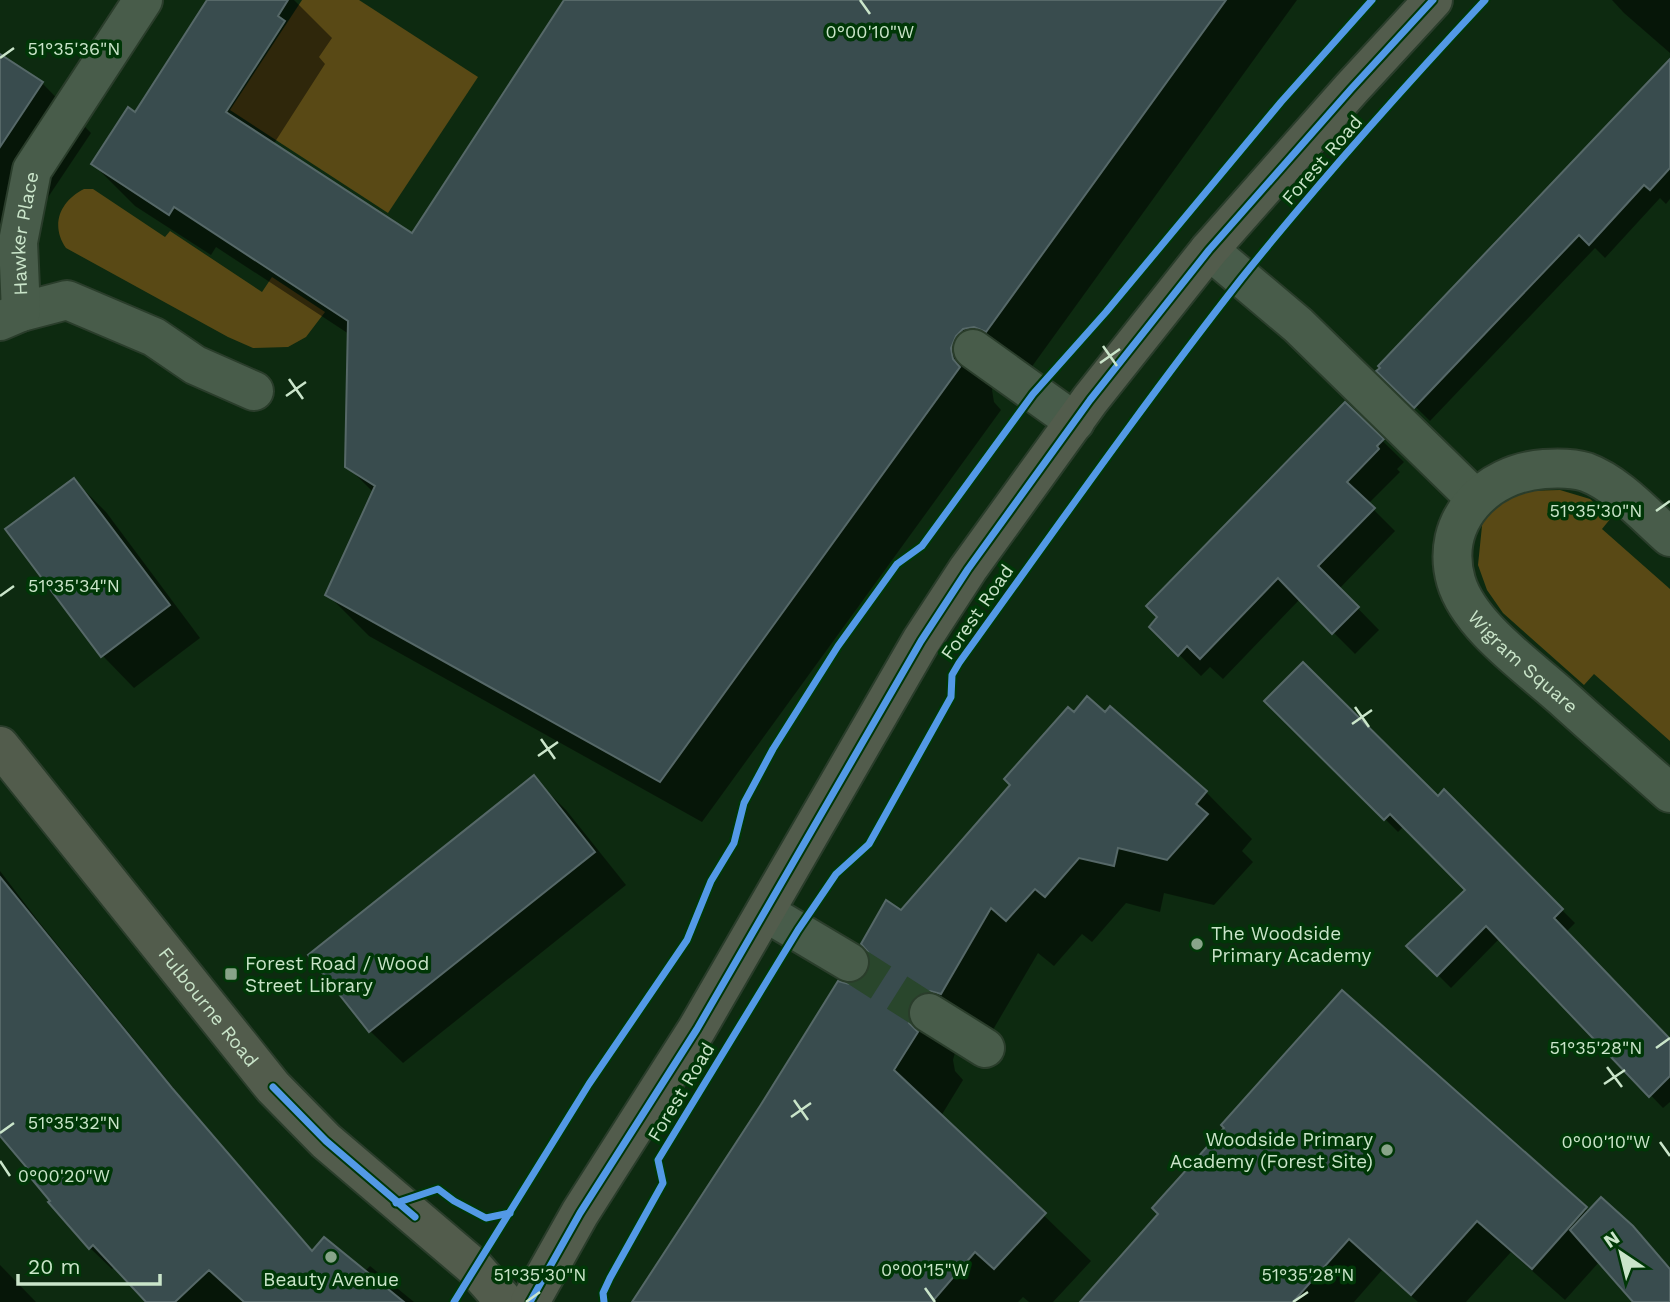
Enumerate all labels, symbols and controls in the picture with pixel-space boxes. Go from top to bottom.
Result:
text: 0°00'10"W [826,21,914,42]
text: 51°35'36"N [28,38,120,59]
street label: Forest Road [1277,110,1367,210]
street label: Hawker Place [6,169,43,296]
text: 51°35'30"N [1549,500,1643,521]
street label: Forest Road [936,560,1018,664]
text: 51°35'34"N [28,575,120,596]
street label: Wigram Square [1463,605,1583,718]
place label: The Woodside Primary Academy [1211,922,1372,967]
marker: The Woodside Primary Academy [1189,936,1205,952]
street label: Fulbourne Road [154,942,264,1071]
place label: Forest Road / Wood Street Library [245,952,429,997]
marker: Forest Road / Wood Street Library [223,966,239,982]
text: 51°35'28"N [1549,1037,1643,1058]
street label: Forest Road [643,1038,719,1146]
text: 51°35'32"N [28,1112,120,1133]
place label: Woodside Primary Academy (Forest Site) [1170,1128,1373,1173]
text: 0°00'10"W [1562,1131,1650,1152]
marker: Woodside Primary Academy (Forest Site) [1379,1142,1395,1158]
text: 0°00'20"W [18,1165,110,1186]
north arrow [1586,1218,1656,1288]
text: N [1599,1226,1624,1253]
scale bar [18,1242,159,1286]
marker: Beauty Avenue [323,1249,339,1265]
text: 20 m [28,1254,80,1279]
text: 0°00'15"W [881,1259,969,1280]
text: 51°35'30"N [493,1264,587,1285]
text: 51°35'28"N [1261,1264,1355,1285]
place label: Beauty Avenue [263,1268,399,1291]

